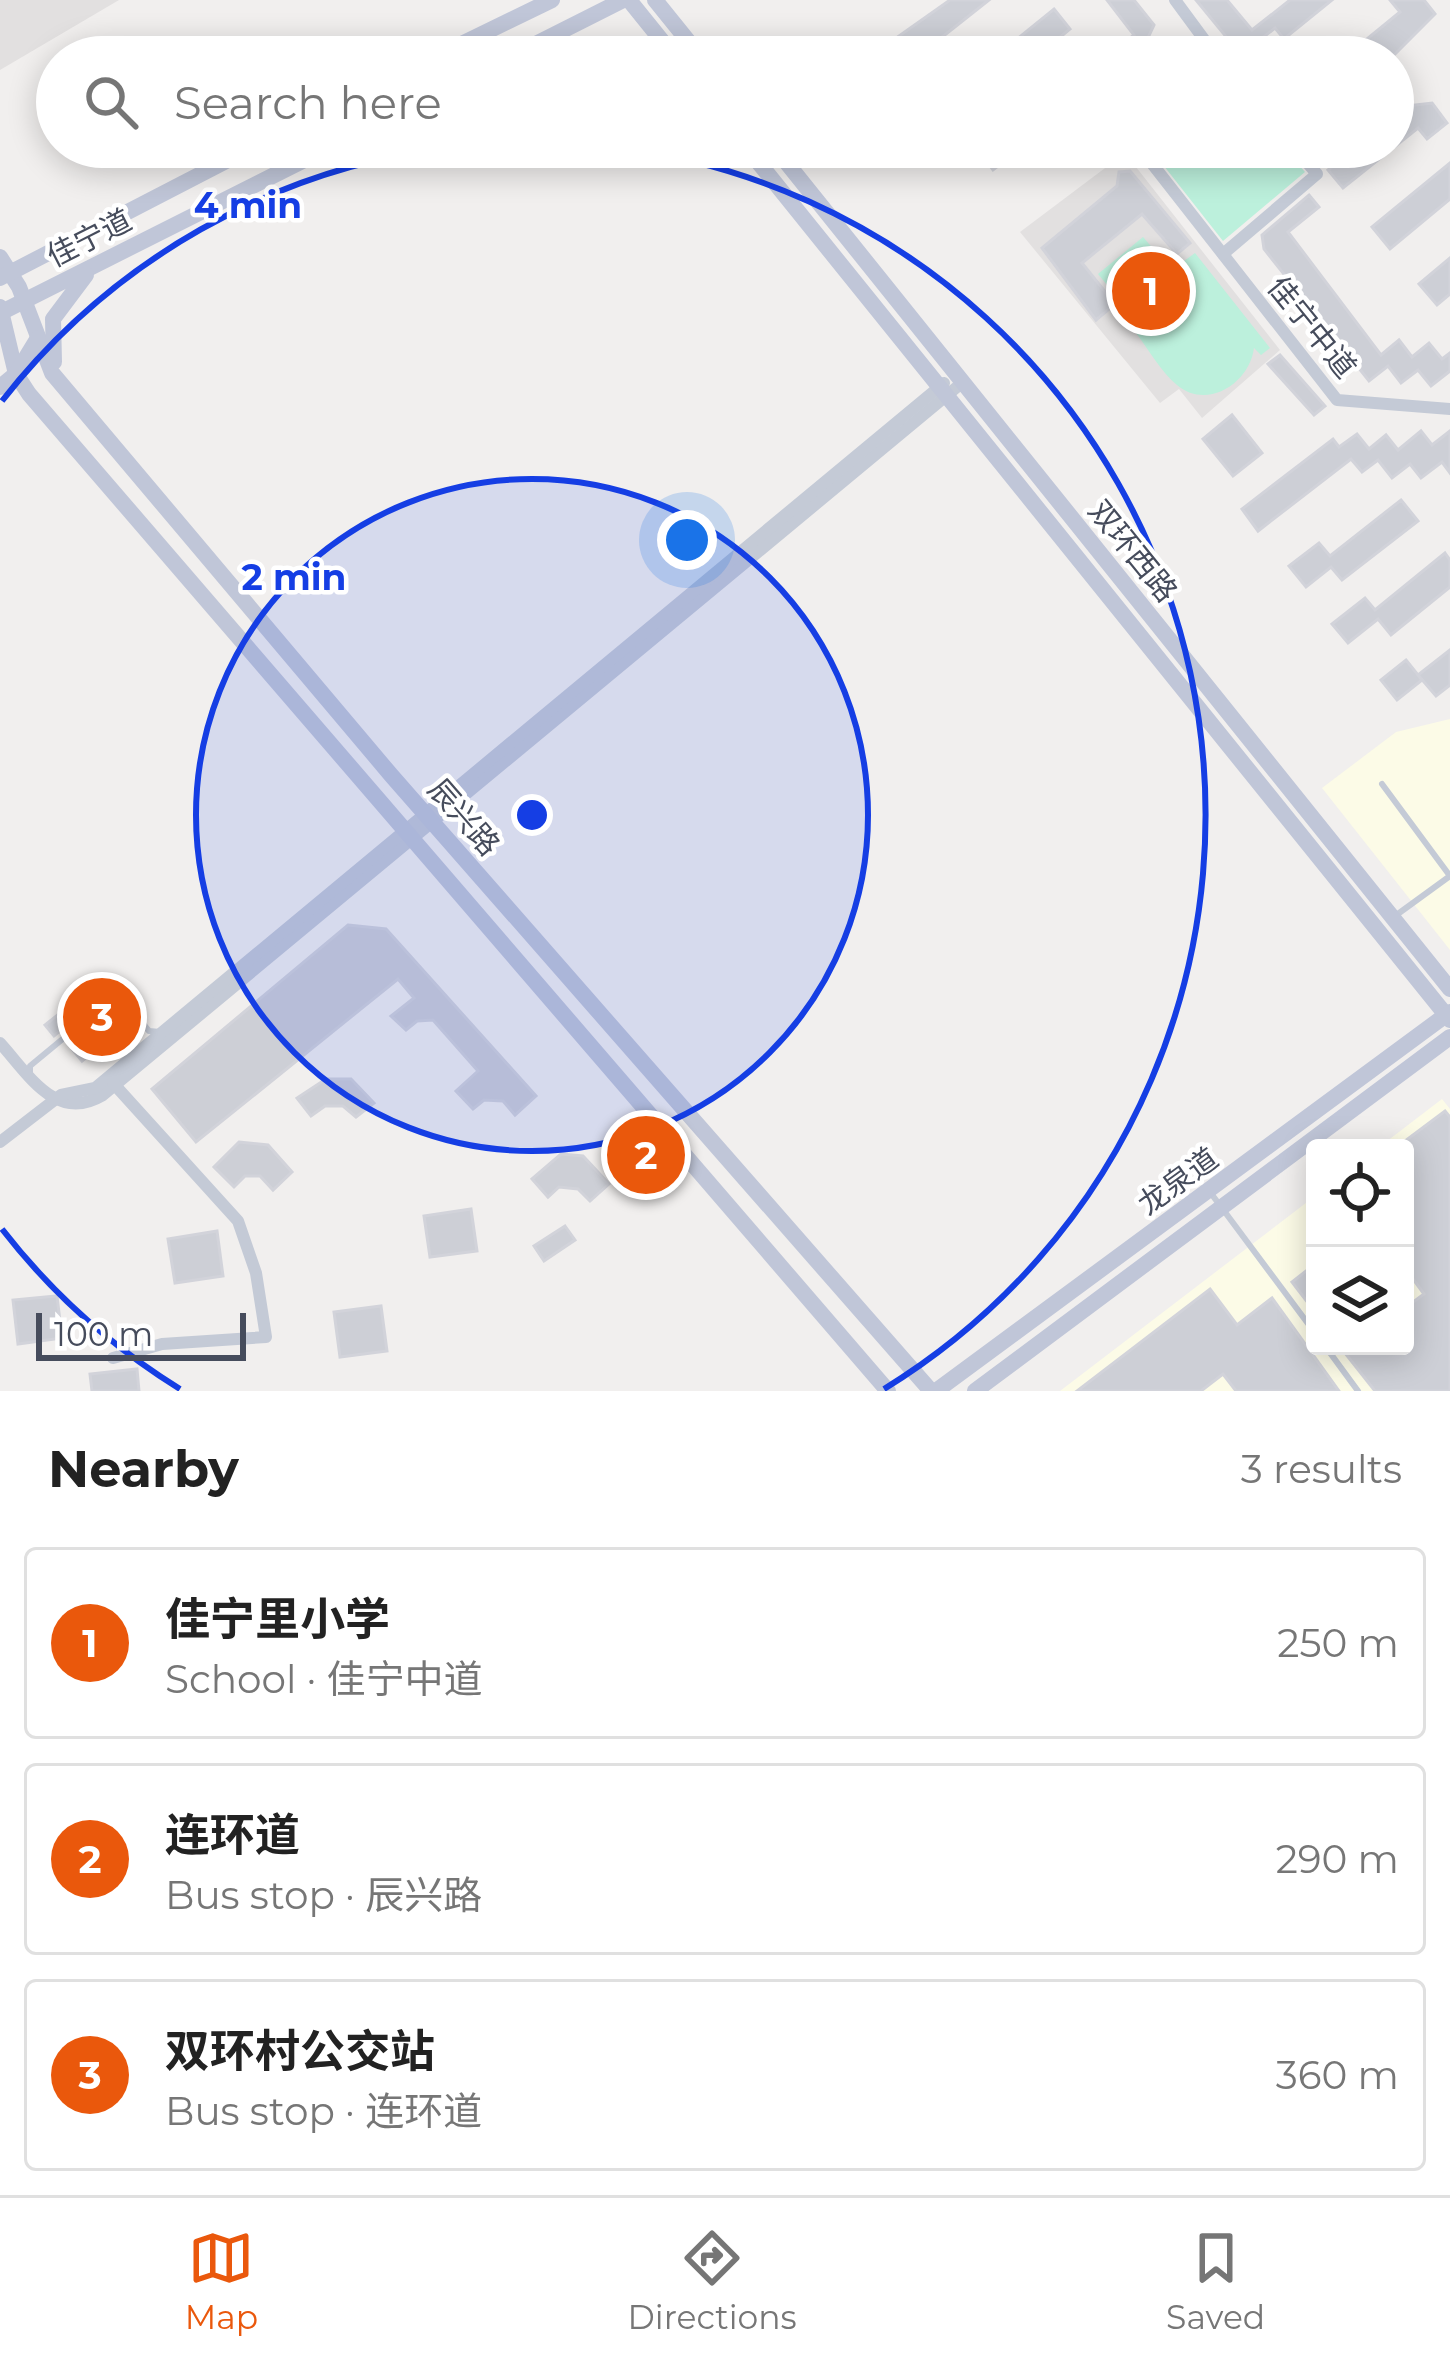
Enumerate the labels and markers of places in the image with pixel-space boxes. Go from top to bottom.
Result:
pin: 1 [1112,246,1190,336]
centre of rings [511,794,553,836]
pin: 3 [63,972,141,1062]
pin: 2 [607,1110,685,1200]

